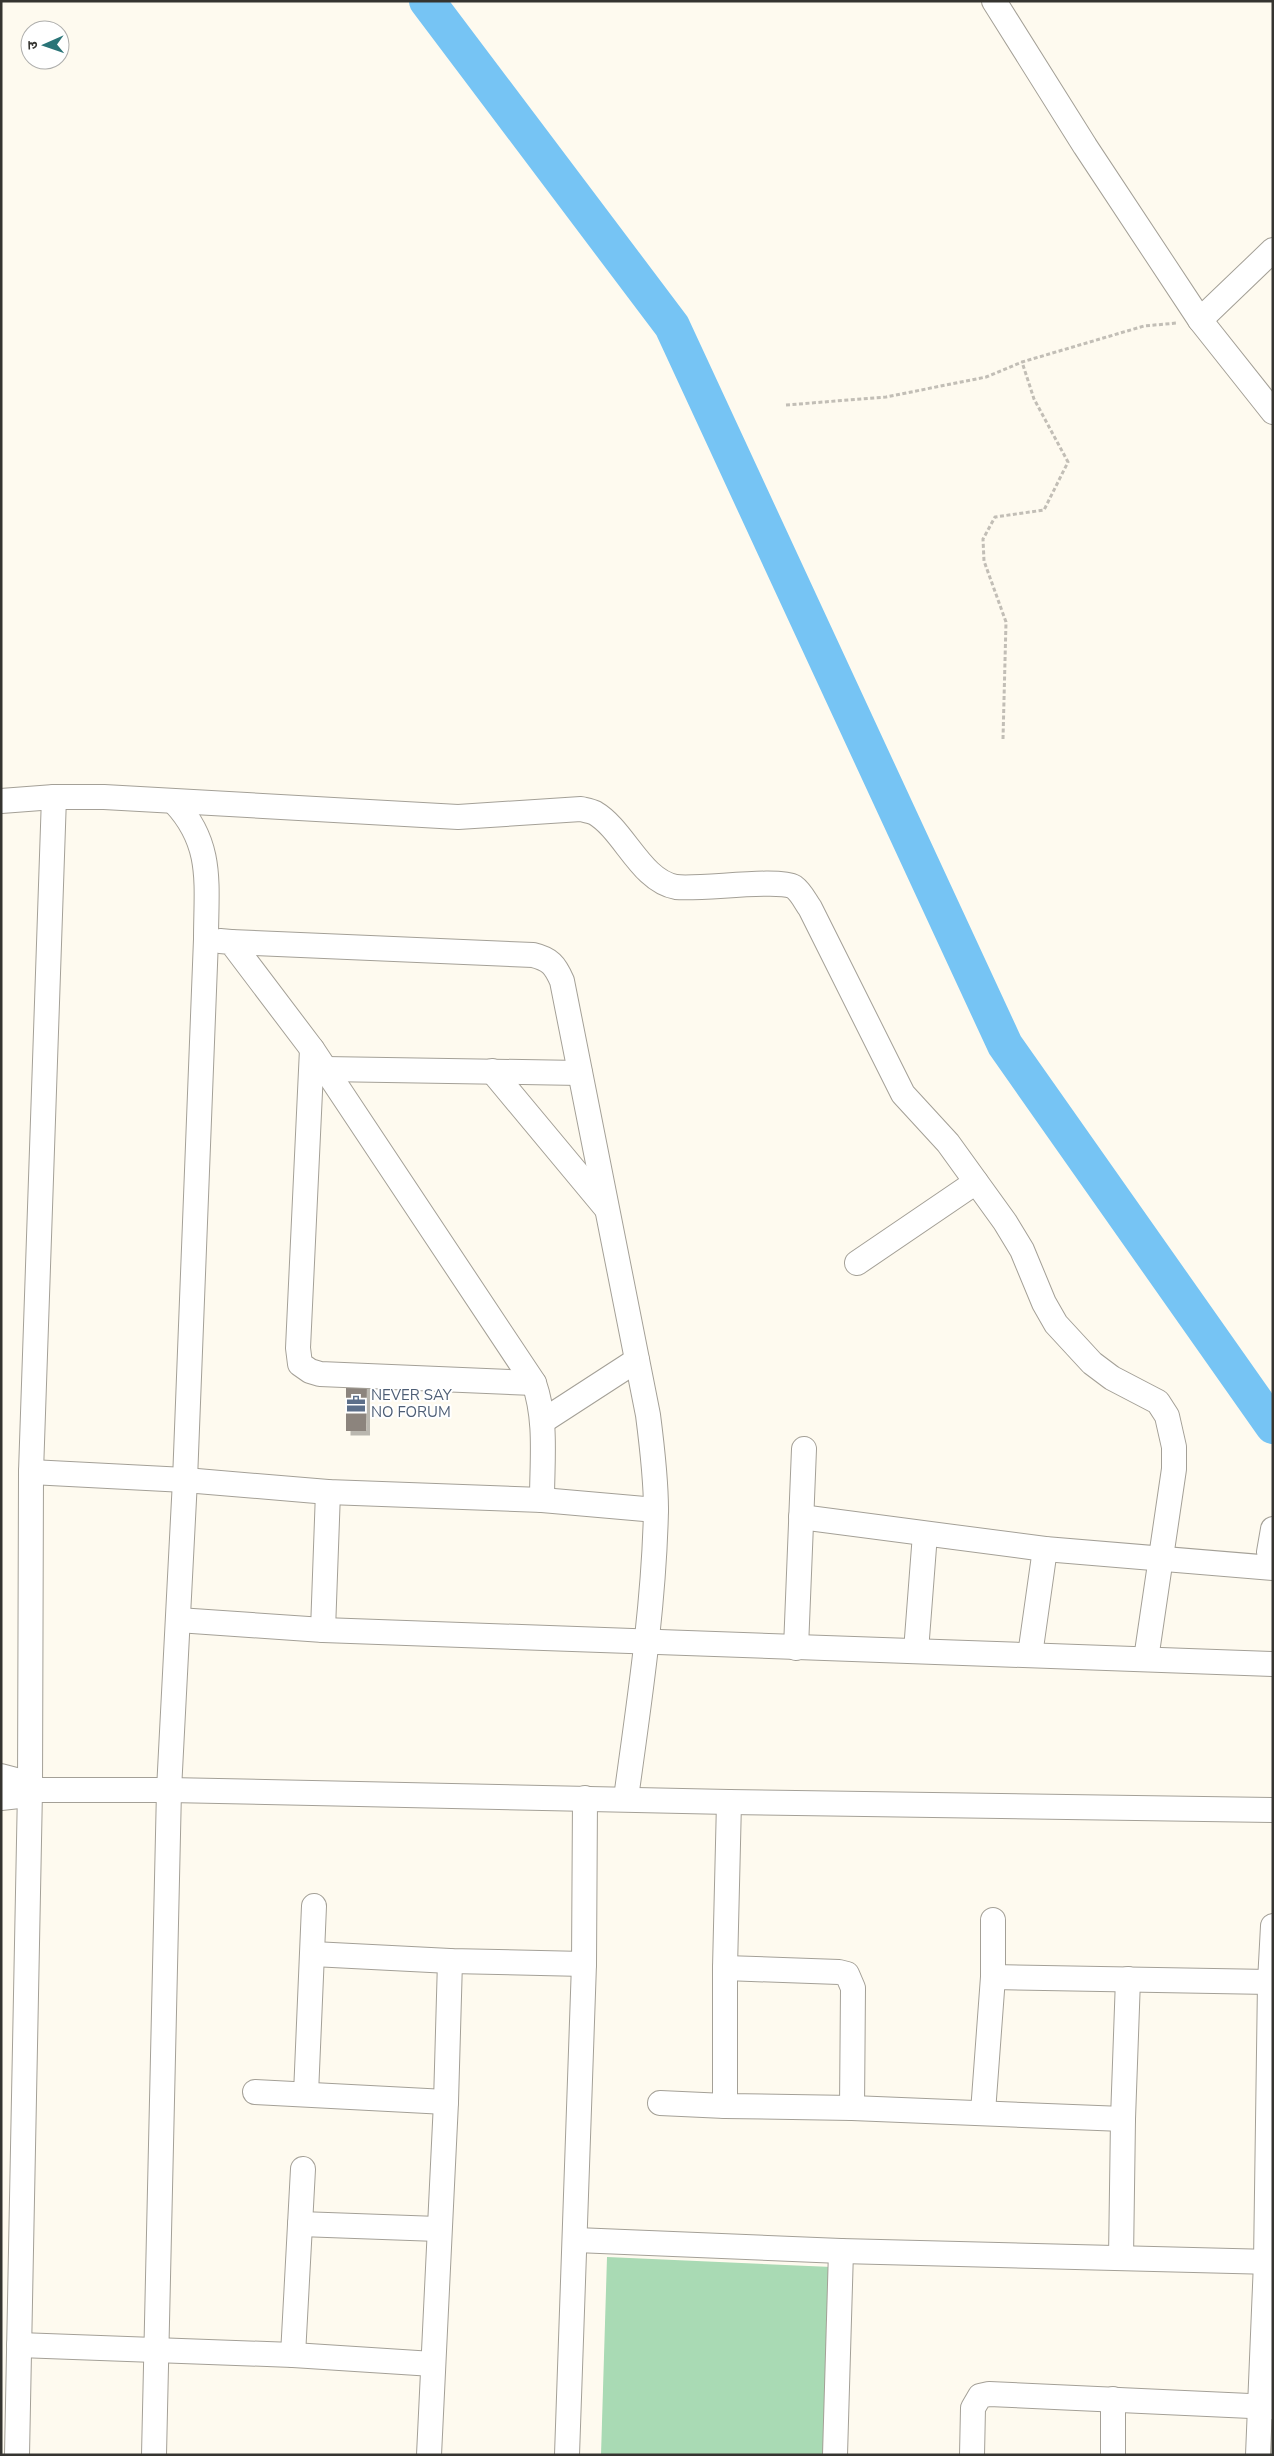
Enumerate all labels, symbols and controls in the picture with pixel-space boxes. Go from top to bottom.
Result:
north arrow [20,20,70,70]
text: उ [23,40,42,50]
place label: NEVER SAY NO FORUM [371,1385,453,1422]
office icon: NEVER SAY NO FORUM [345,1393,367,1415]

